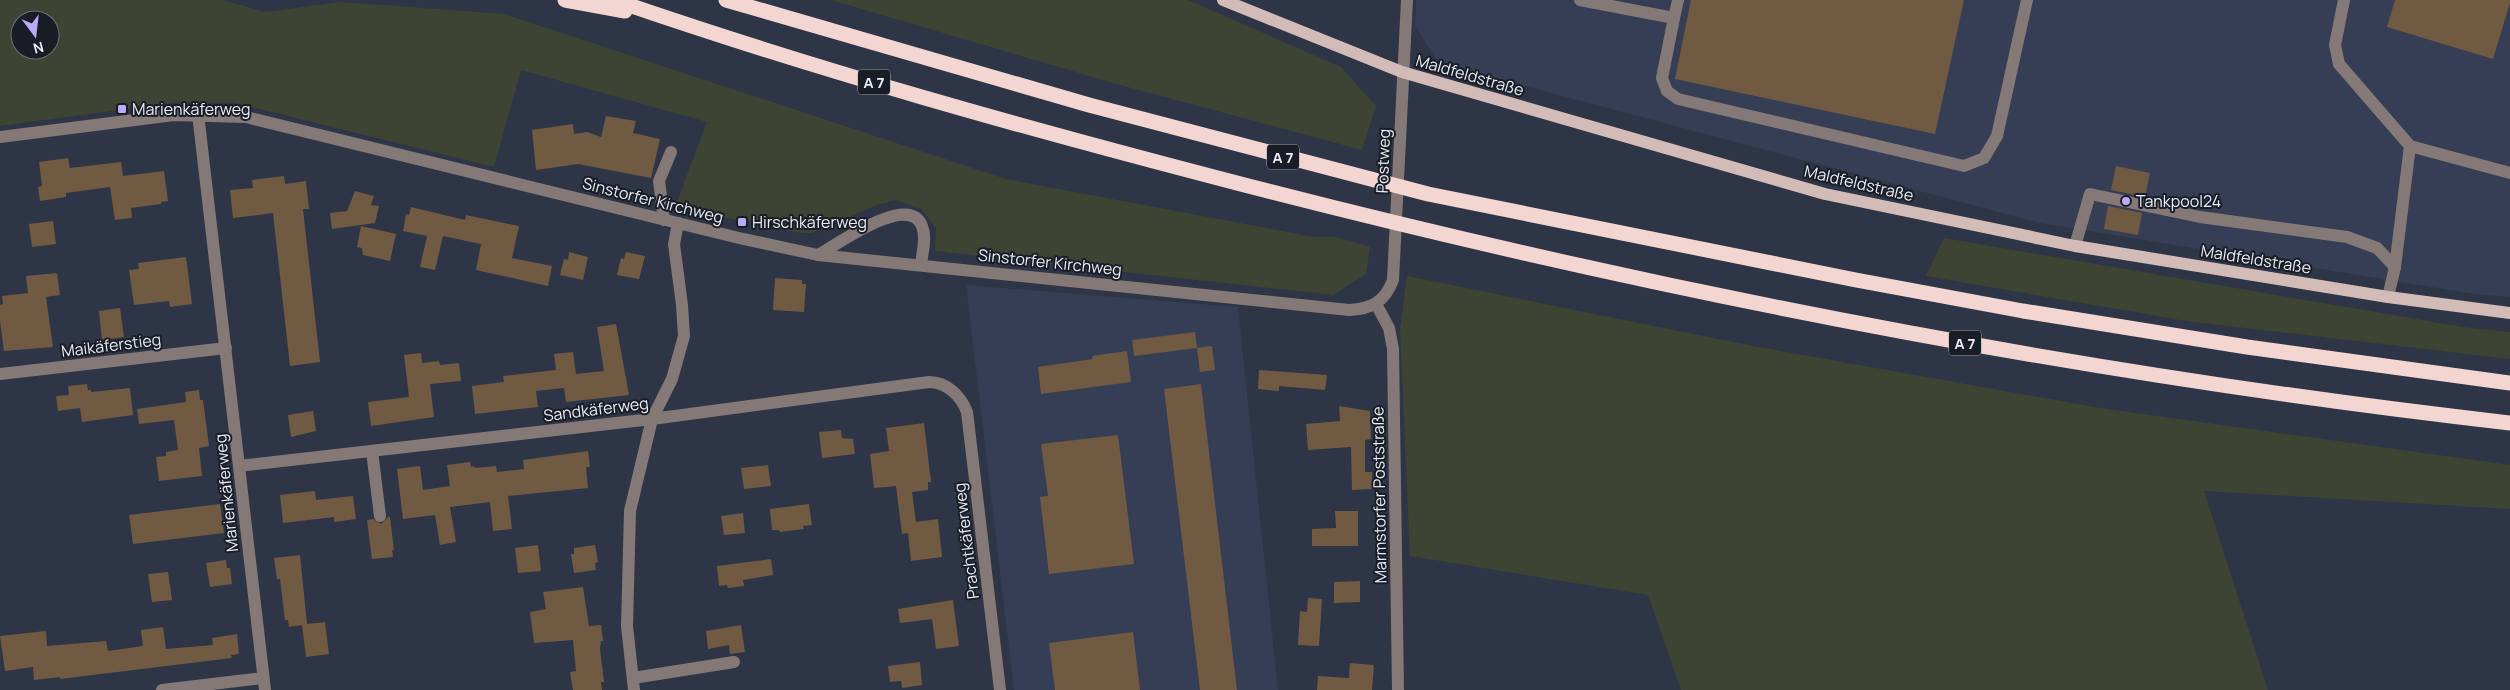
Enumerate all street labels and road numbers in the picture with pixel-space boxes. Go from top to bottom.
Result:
street label: Maldfeldstraße [1413,49,1527,101]
road number: A 7 [858,70,890,94]
street label: Postweg [1371,128,1395,194]
road number: A 7 [1267,144,1299,170]
street label: Maldfeldstraße [1802,160,1916,206]
street label: Sinstorfer Kirchweg [580,172,726,228]
street label: Maldfeldstraße [2199,239,2313,279]
street label: Sinstorfer Kirchweg [977,244,1123,280]
street label: Maikäferstieg [60,328,162,362]
road number: A 7 [1949,330,1981,356]
street label: Sandkäferweg [542,392,650,426]
street label: Marmstorfer Poststraße [1366,406,1392,584]
street label: Marienkäferweg [209,433,243,553]
street label: Prachtkäferweg [948,482,984,600]

